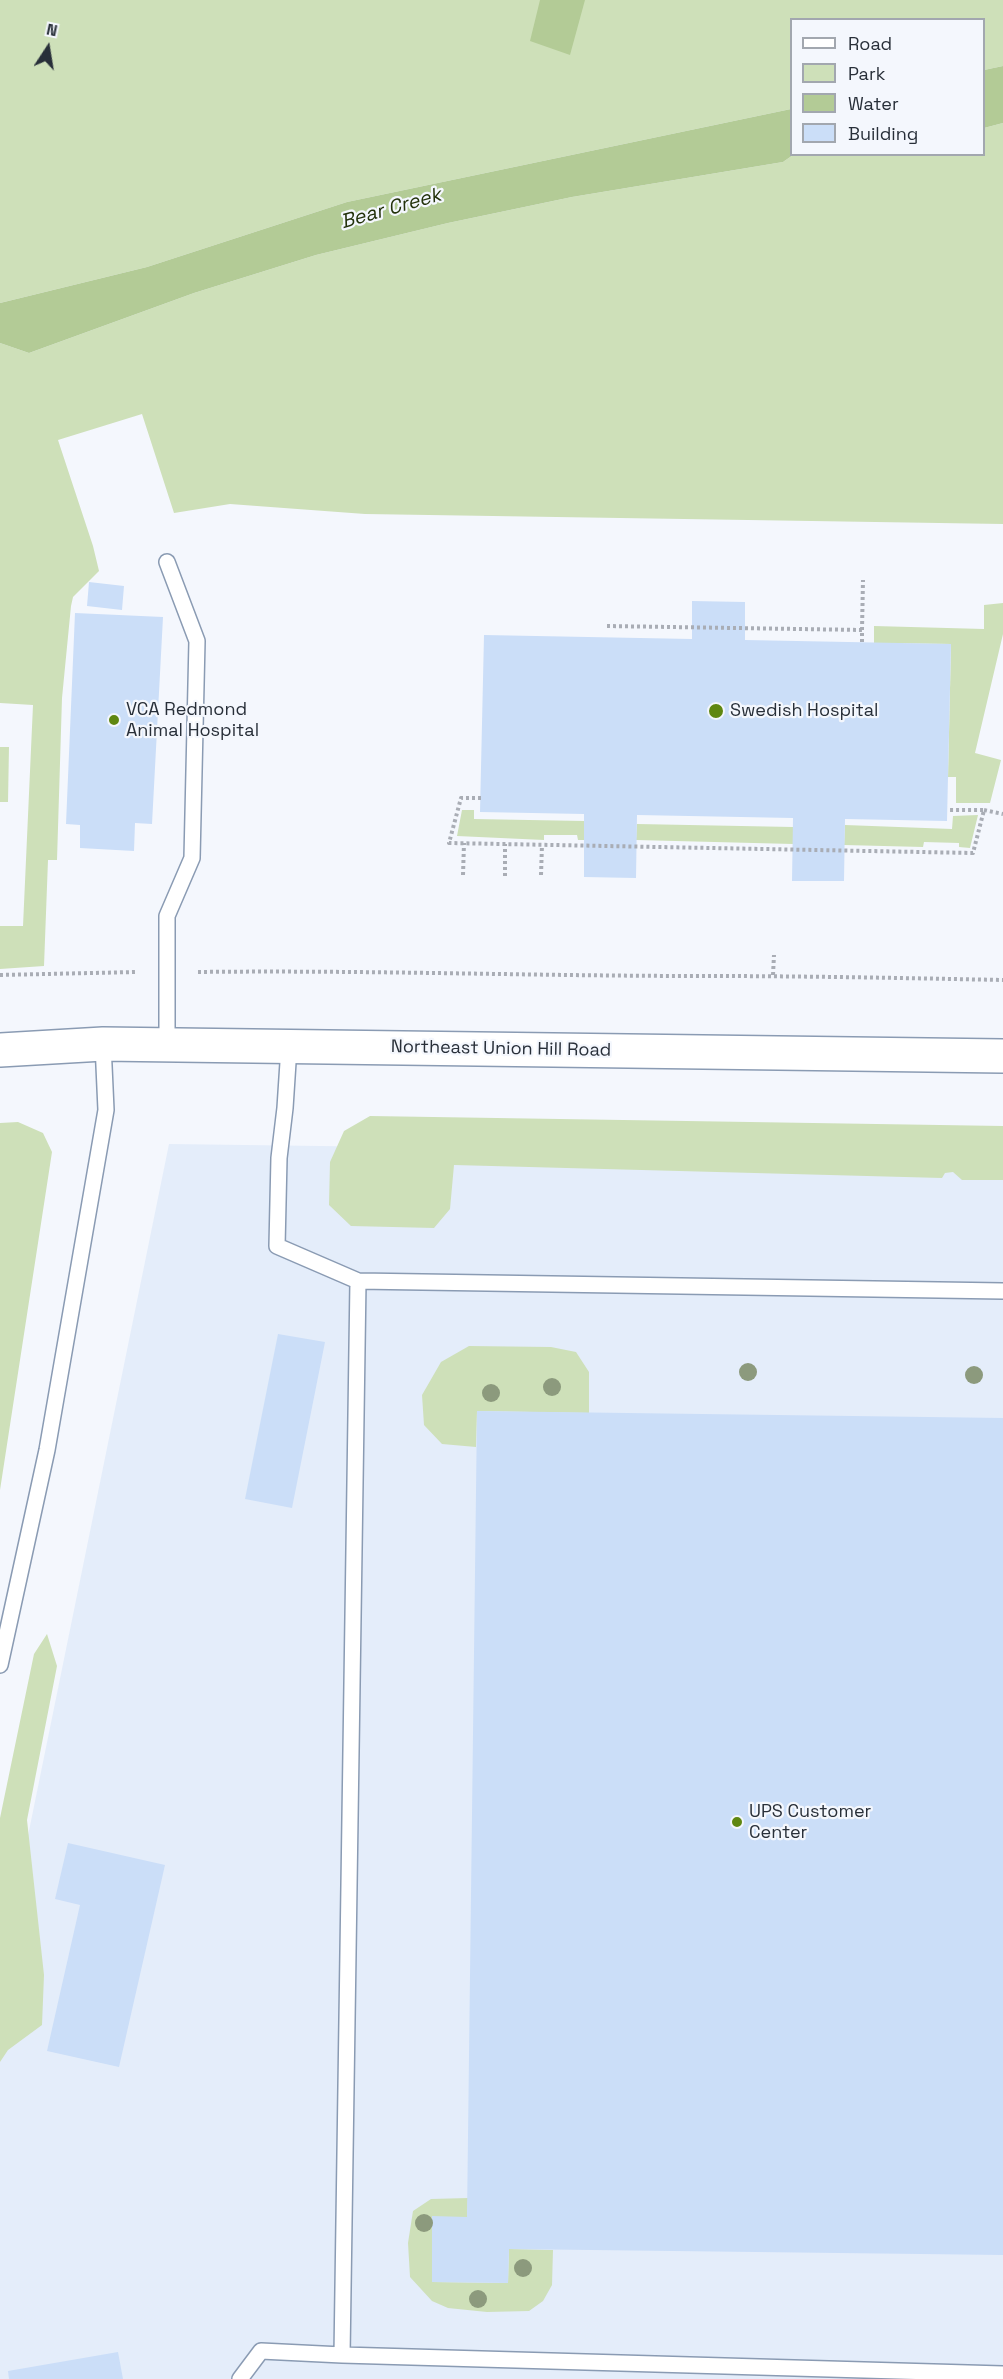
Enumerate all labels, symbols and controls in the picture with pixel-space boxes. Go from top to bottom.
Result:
north arrow [18,18,78,78]
legend [790,18,985,156]
text: N [44,19,59,41]
text: Road [848,32,892,55]
text: Park [848,62,885,85]
text: Water [848,92,899,115]
text: Building [848,122,918,145]
water label: Bear Creek [338,183,444,235]
place label: VCA Redmond Animal Hospital [126,699,259,742]
place label: Swedish Hospital [730,700,878,722]
marker: Swedish Hospital [707,702,725,720]
marker: VCA Redmond Animal Hospital [107,713,121,727]
street label: Northeast Union Hill Road [391,1036,611,1062]
place label: UPS Customer Center [749,1801,871,1844]
marker: UPS Customer Center [730,1815,744,1829]

